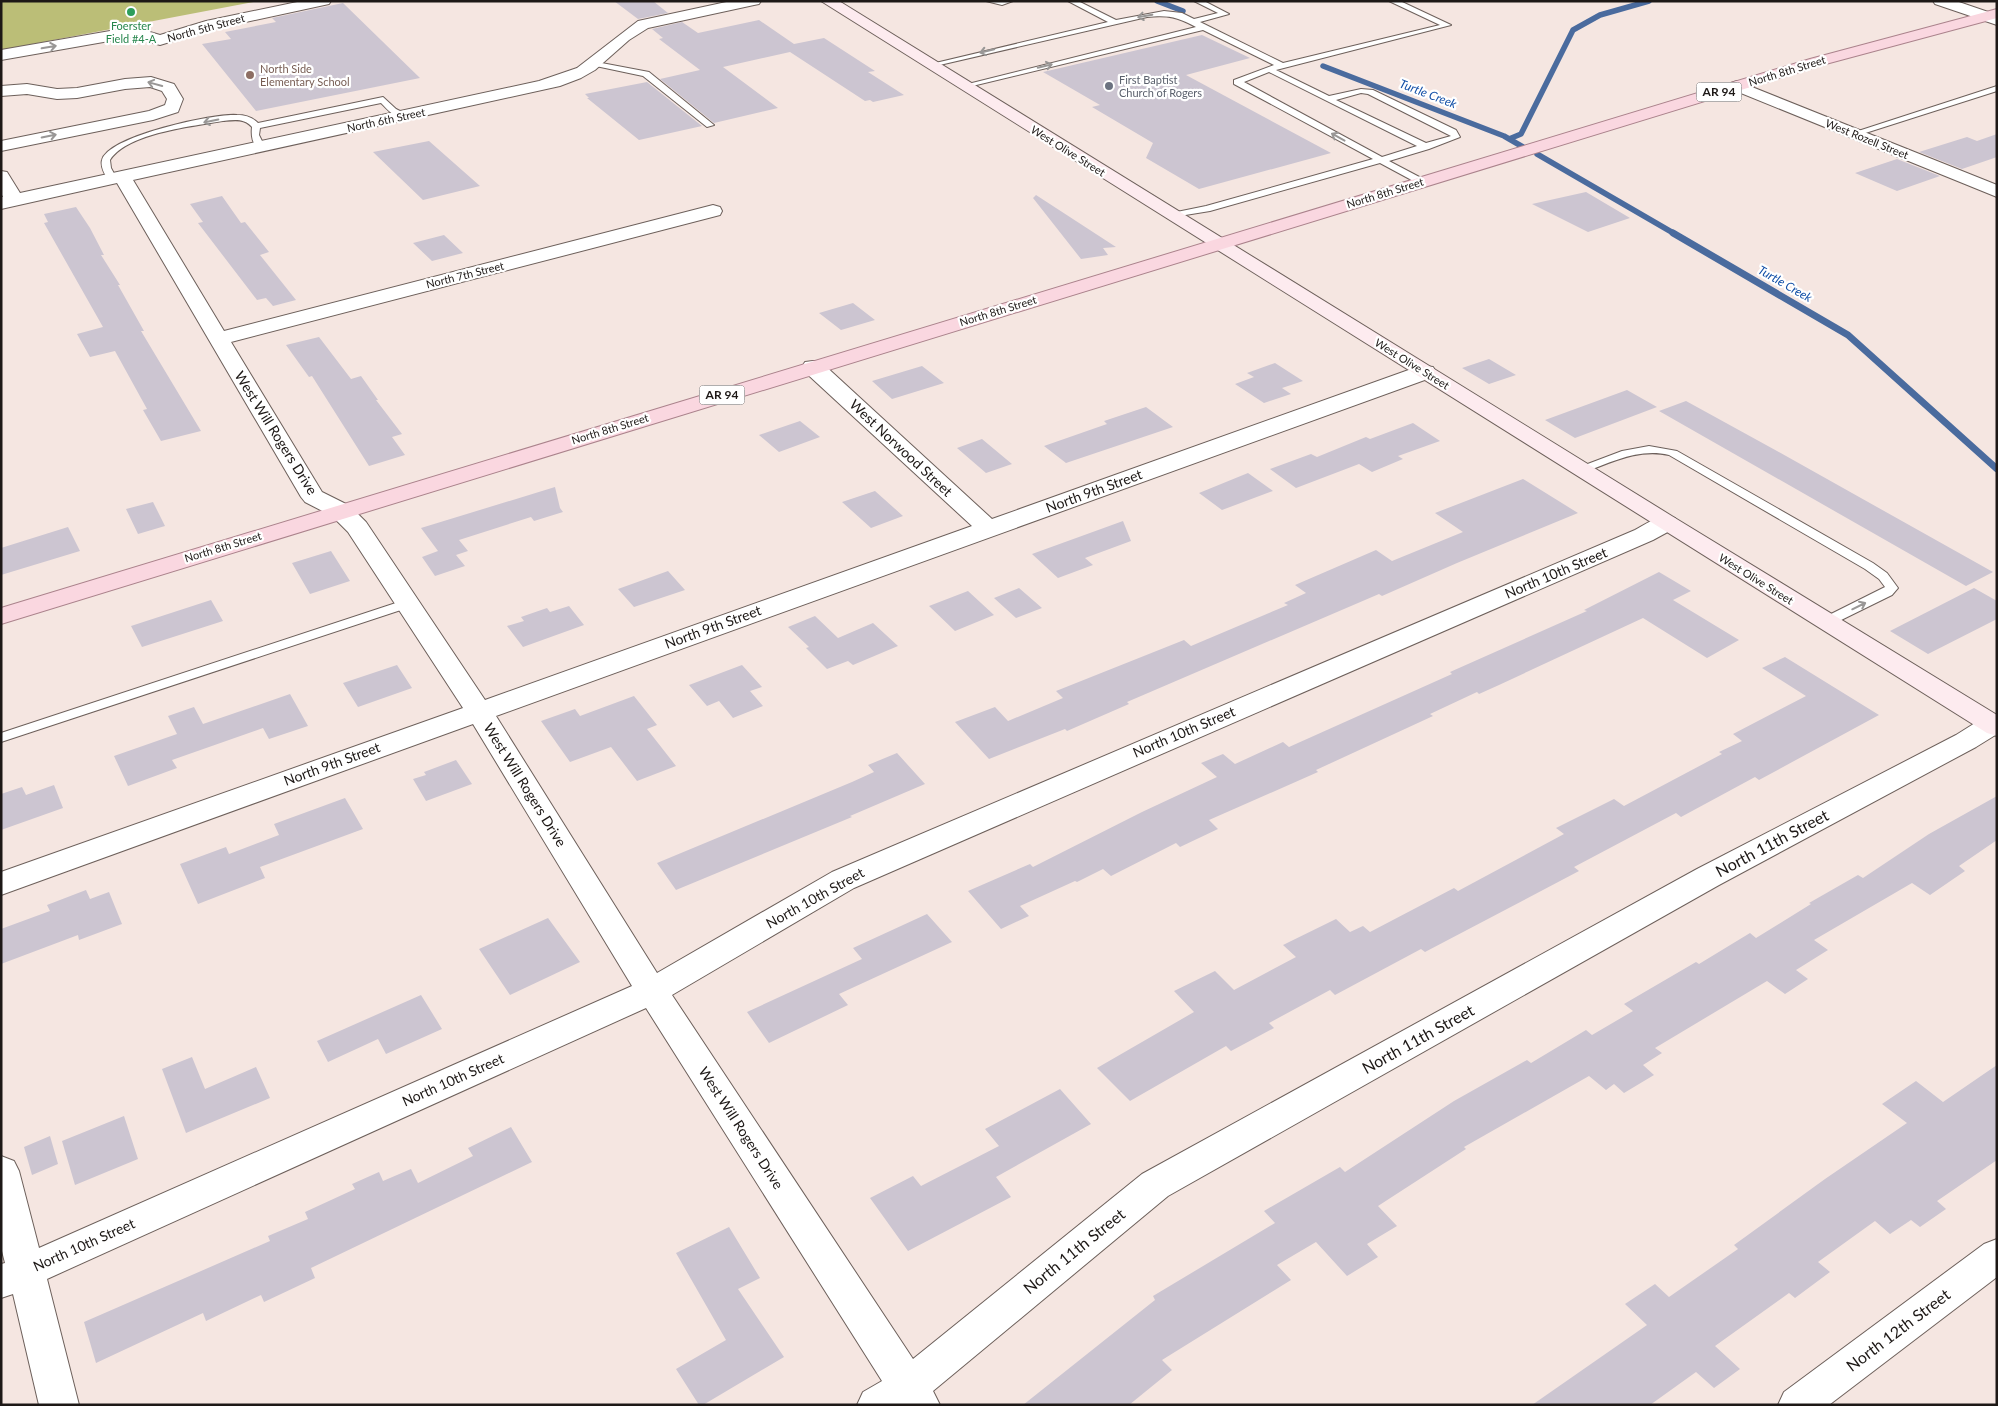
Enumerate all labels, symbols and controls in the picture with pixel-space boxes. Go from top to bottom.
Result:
marker: Foerster Field #4-A [125,6,137,18]
street label: North 5th Street [166,11,246,44]
one-way arrow [1138,11,1154,21]
place label: Foerster Field #4-A [106,19,157,45]
one-way arrow [41,41,57,51]
one-way arrow [979,47,995,56]
street label: North 8th Street [1747,53,1827,88]
one-way arrow [1037,61,1053,70]
place label: North Side Elementary School [260,62,350,88]
marker: North Side Elementary School [244,69,256,81]
place label: First Baptist Church of Rogers [1119,73,1202,99]
water label: Turtle Creek [1398,76,1459,111]
one-way arrow [148,79,164,88]
marker: First Baptist Church of Rogers [1103,80,1115,92]
road number: AR 94 [1696,82,1742,101]
street label: North 6th Street [346,105,426,134]
street label: West Rozell Street [1824,116,1911,161]
one-way arrow [203,117,219,126]
street label: West Olive Street [1029,123,1108,179]
one-way arrow [41,131,57,140]
one-way arrow [1331,132,1346,141]
street label: North 8th Street [1345,175,1425,210]
street label: North 7th Street [425,259,505,290]
water label: Turtle Creek [1756,262,1815,305]
street label: North 8th Street [958,293,1038,328]
street label: West Olive Street [1373,336,1452,392]
street label: West Will Rogers Drive [231,368,321,498]
road number: AR 94 [700,386,744,404]
street label: West Norwood Street [846,396,956,500]
street label: North 8th Street [570,411,650,446]
street label: North 9th Street [1043,465,1144,516]
street label: North 8th Street [183,529,263,564]
street label: North 10th Street [1502,543,1610,602]
street label: West Olive Street [1717,551,1796,607]
one-way arrow [1851,600,1866,610]
street label: North 9th Street [662,601,763,652]
street label: North 10th Street [1130,702,1238,761]
street label: West Will Rogers Drive [480,720,570,850]
street label: North 9th Street [281,738,382,789]
street label: North 11th Street [1712,805,1832,880]
street label: North 10th Street [763,864,867,932]
street label: North 11th Street [1358,1000,1477,1077]
street label: North 10th Street [399,1050,506,1110]
street label: West Will Rogers Drive [696,1063,787,1192]
street label: North 11th Street [1019,1204,1128,1297]
street label: North 10th Street [30,1215,137,1275]
street label: North 12th Street [1842,1284,1954,1375]

